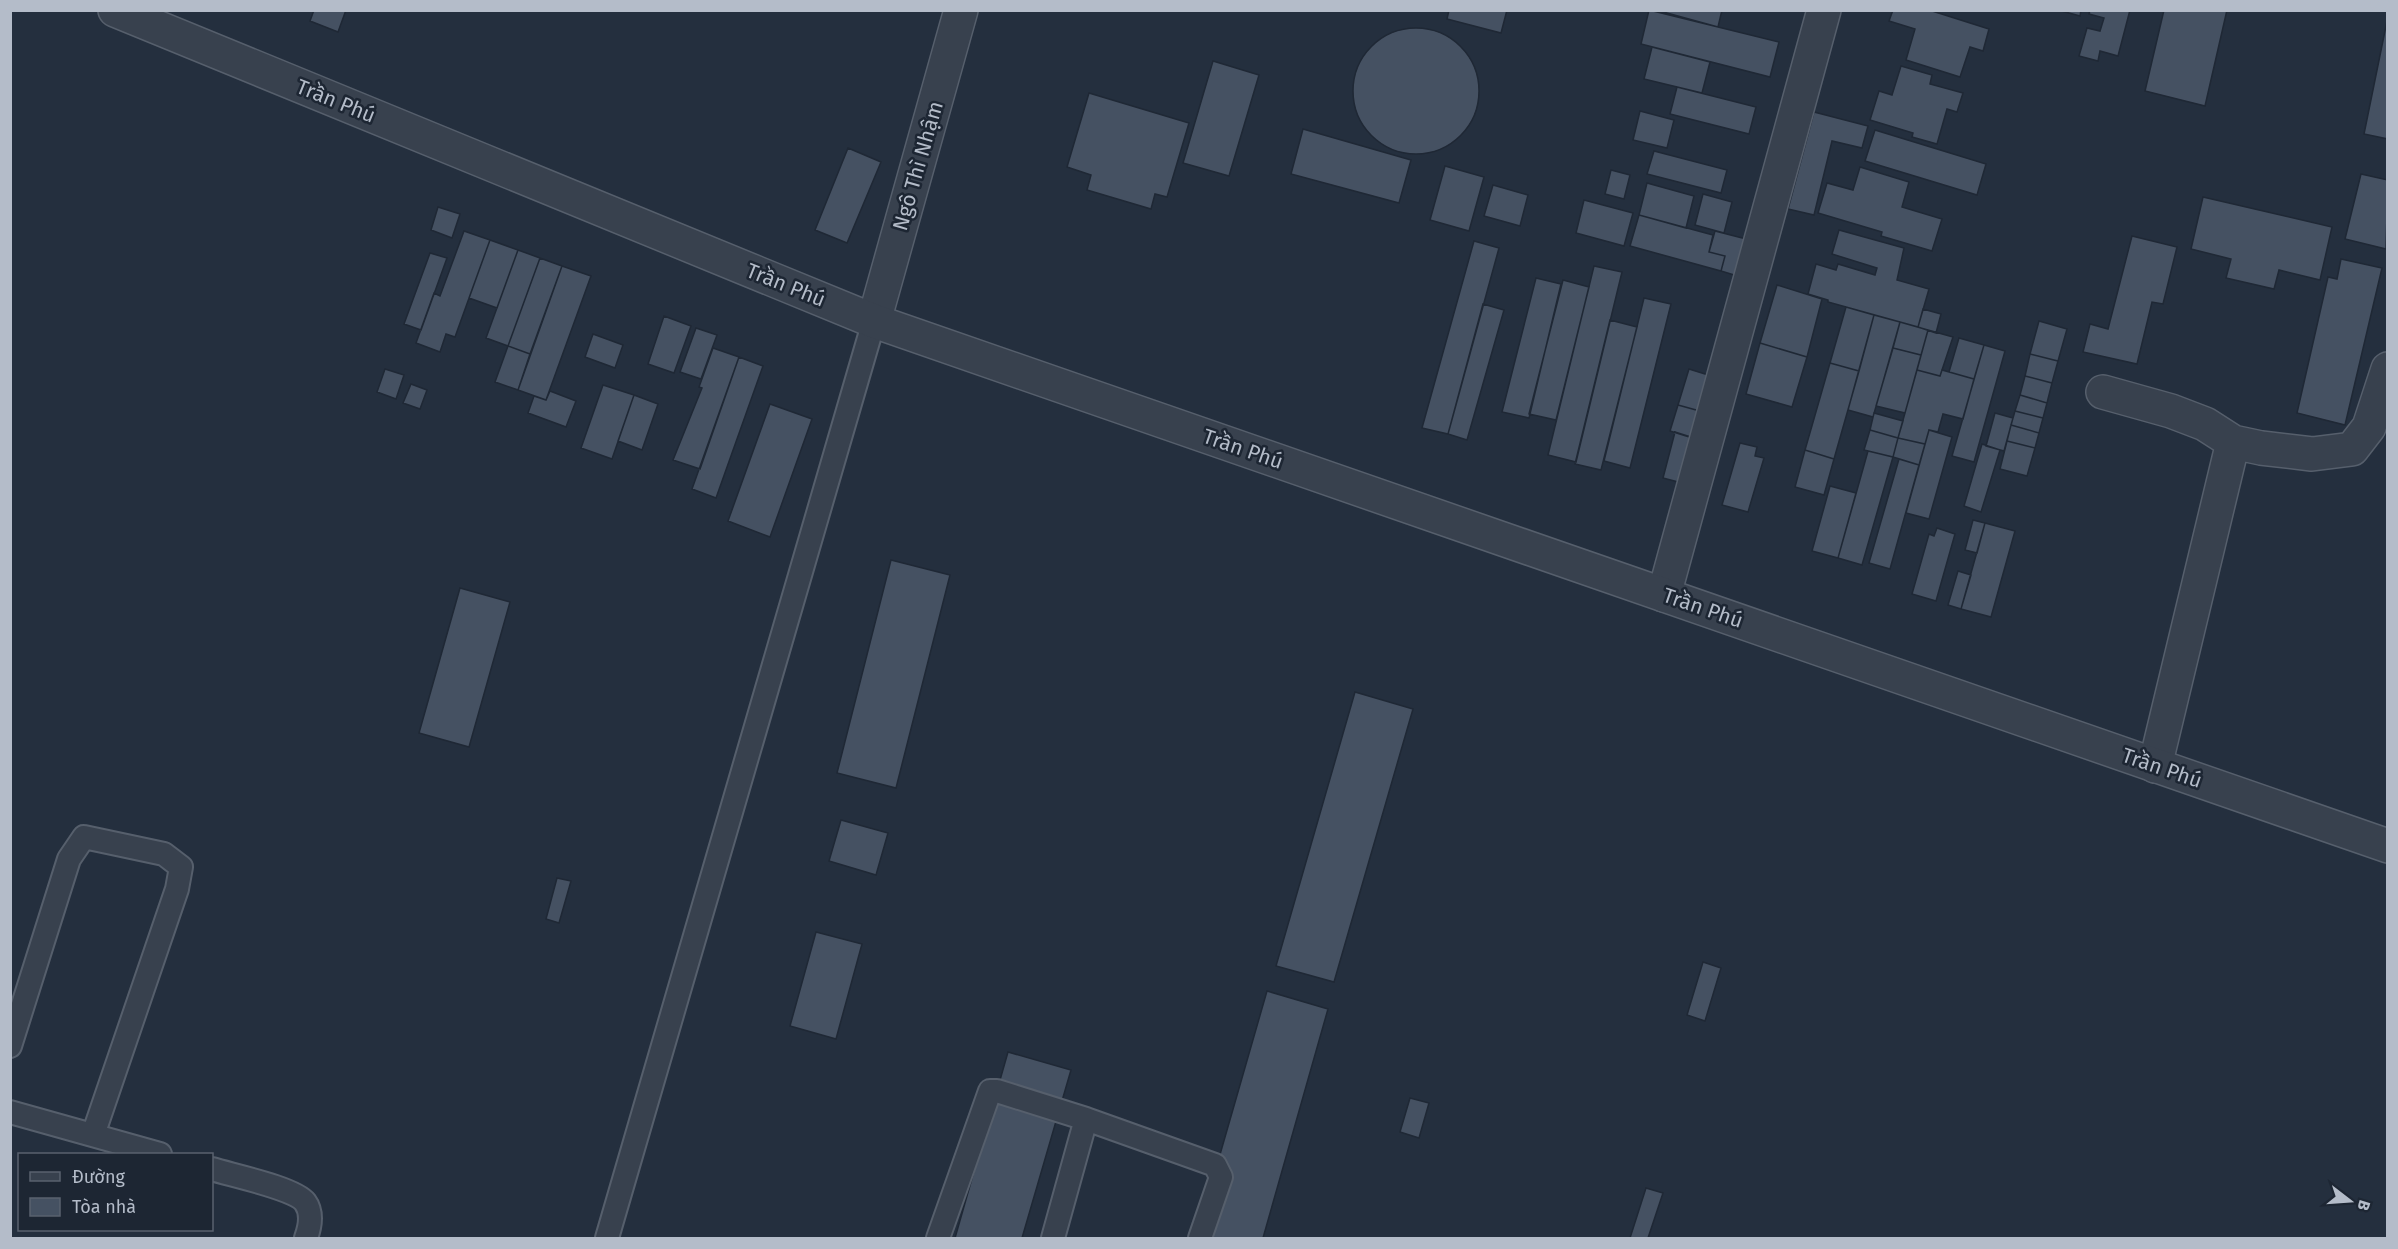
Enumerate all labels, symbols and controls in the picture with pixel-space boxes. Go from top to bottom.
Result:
street label: Trần Phú [293,73,379,129]
street label: Ngô Thì Nhậm [887,98,949,234]
street label: Trần Phú [743,257,829,313]
street label: Trần Phú [1199,423,1287,475]
street label: Trần Phú [1659,582,1747,634]
street label: Trần Phú [2118,742,2206,794]
legend [18,1153,213,1231]
text: Đường [72,1166,126,1188]
north arrow [2320,1171,2380,1231]
text: Tòa nhà [72,1196,136,1218]
text: B [2353,1198,2374,1213]

